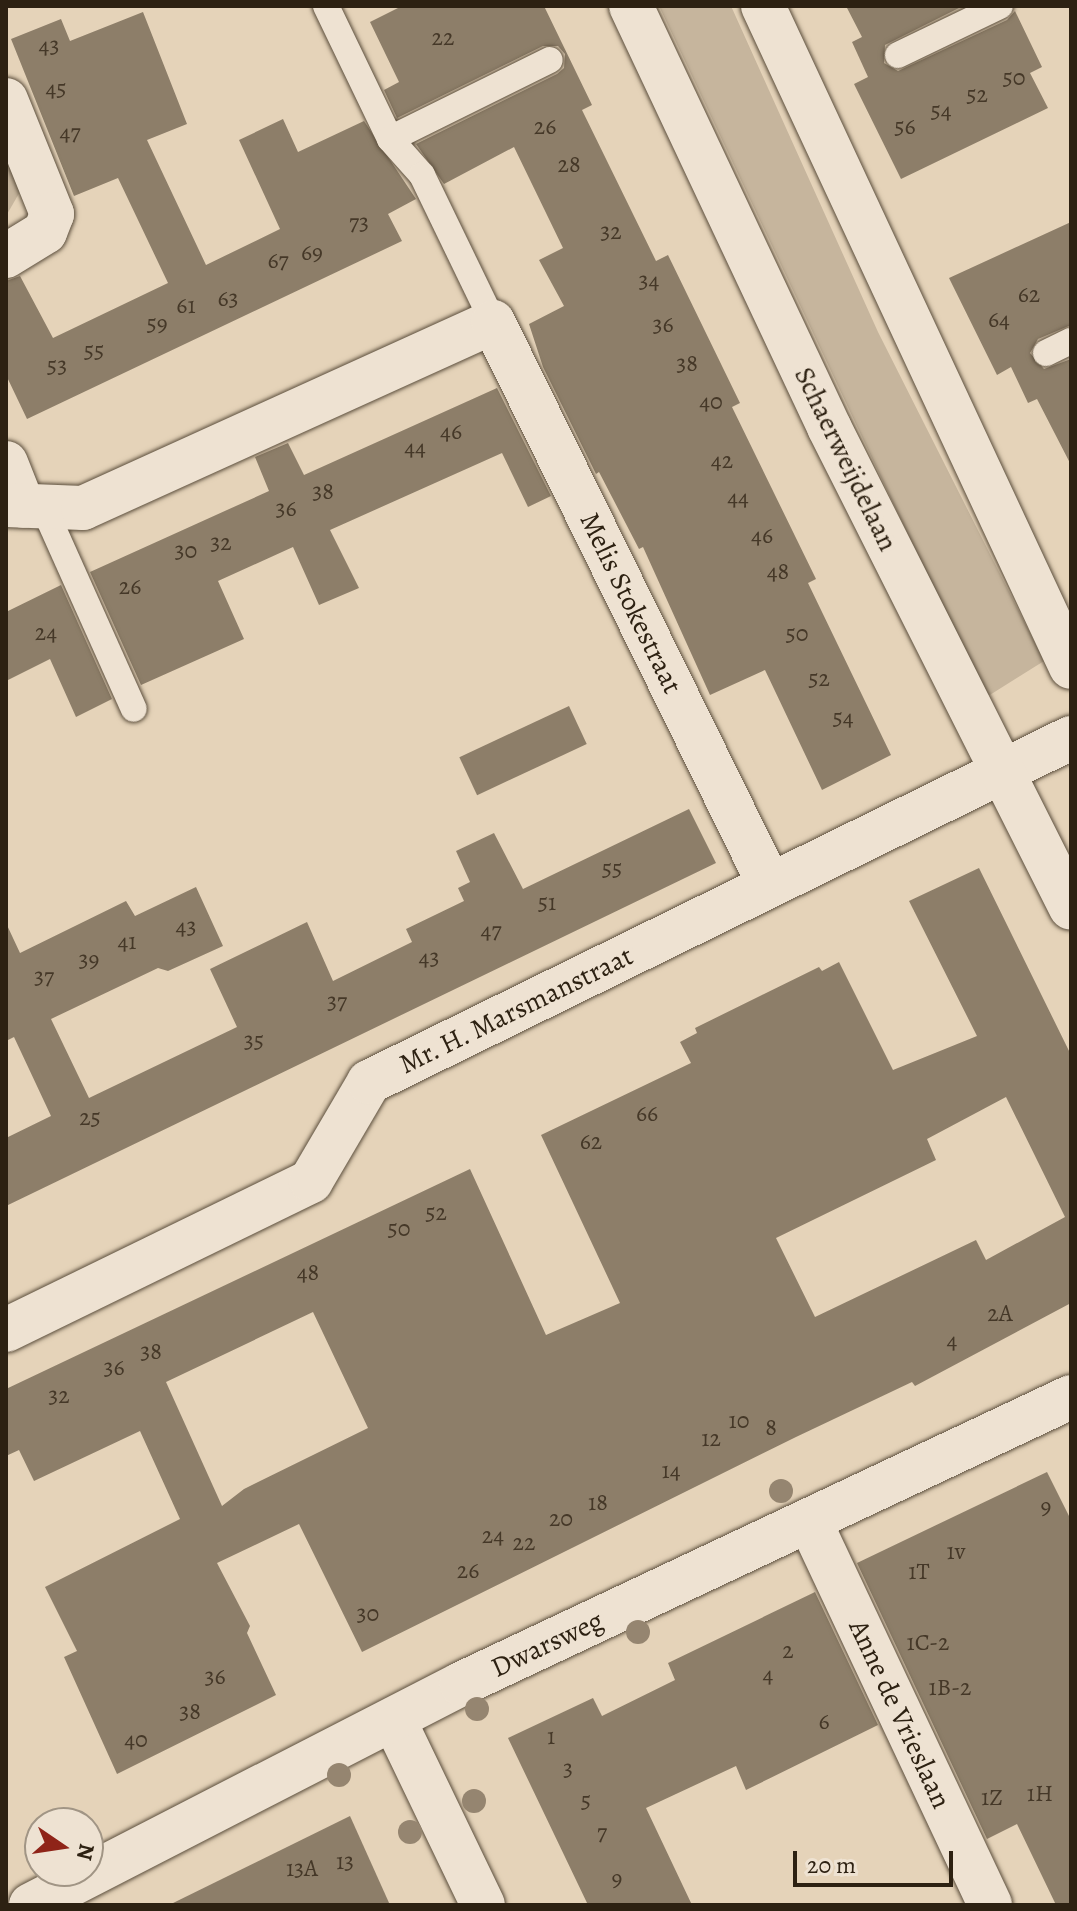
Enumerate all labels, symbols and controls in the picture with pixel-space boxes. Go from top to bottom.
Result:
house number: 22 [432,24,454,52]
house number: 43 [39,32,59,60]
house number: 50 [1002,64,1026,92]
house number: 45 [45,75,67,103]
house number: 52 [966,81,988,109]
house number: 54 [930,97,952,125]
house number: 26 [534,113,556,141]
house number: 56 [894,113,916,141]
house number: 47 [60,119,80,147]
house number: 28 [557,151,581,179]
house number: 73 [349,209,369,237]
house number: 32 [600,218,622,246]
house number: 69 [301,239,323,267]
house number: 67 [267,247,289,275]
house number: 34 [639,267,659,295]
house number: 62 [1018,281,1040,309]
house number: 63 [217,285,239,313]
house number: 61 [176,292,196,320]
house number: 64 [988,306,1010,334]
house number: 59 [146,310,168,338]
house number: 36 [652,311,674,339]
house number: 55 [84,337,104,365]
house number: 38 [676,350,698,378]
house number: 53 [47,352,67,380]
street label: Schaerweijdelaan [787,362,905,556]
house number: 40 [699,388,723,416]
house number: 46 [440,418,462,446]
house number: 44 [404,434,426,462]
house number: 42 [711,447,733,475]
house number: 38 [312,478,334,506]
house number: 44 [727,484,749,512]
house number: 36 [275,495,297,523]
street label: Melis Stokestraat [573,507,689,699]
house number: 46 [751,522,773,550]
house number: 32 [210,529,232,557]
house number: 30 [175,537,197,565]
house number: 48 [767,558,789,586]
house number: 26 [119,573,141,601]
house number: 24 [35,619,57,647]
house number: 50 [785,620,809,648]
house number: 52 [808,665,830,693]
house number: 54 [832,704,854,732]
house number: 55 [602,855,622,883]
house number: 51 [538,889,556,917]
house number: 43 [176,913,196,941]
house number: 47 [481,917,501,945]
house number: 41 [117,928,137,956]
street label: Mr. H. Marsmanstraat [393,939,639,1081]
house number: 43 [419,944,439,972]
house number: 39 [79,946,99,974]
house number: 37 [34,963,54,991]
house number: 37 [327,988,347,1016]
house number: 35 [244,1027,264,1055]
house number: 66 [636,1100,658,1128]
house number: 25 [79,1104,101,1132]
house number: 62 [580,1128,602,1156]
house number: 52 [425,1199,447,1227]
house number: 50 [387,1215,411,1243]
house number: 48 [297,1259,319,1287]
house number: 2A [987,1300,1013,1328]
house number: 4 [947,1327,957,1355]
house number: 38 [140,1338,162,1366]
house number: 36 [103,1354,125,1382]
house number: 32 [48,1382,70,1410]
house number: 10 [729,1407,749,1435]
house number: 8 [765,1414,777,1442]
house number: 12 [701,1425,721,1453]
house number: 14 [661,1457,681,1485]
house number: 18 [588,1489,608,1517]
house number: 9 [1041,1493,1051,1521]
house number: 20 [549,1505,573,1533]
house number: 24 [482,1522,504,1550]
house number: 22 [513,1529,535,1557]
house number: 1v [947,1538,965,1566]
house number: 26 [457,1557,479,1585]
house number: 1T [908,1558,930,1586]
house number: 30 [357,1600,379,1628]
street label: Dwarsweg [486,1603,608,1685]
street label: Anne de Vrieslaan [842,1614,958,1814]
house number: 1C-2 [906,1629,950,1657]
house number: 2 [782,1637,794,1665]
house number: 4 [763,1661,773,1689]
house number: 36 [204,1663,226,1691]
house number: 1B-2 [928,1674,972,1702]
house number: 38 [179,1698,201,1726]
house number: 6 [818,1708,830,1736]
house number: 1 [547,1723,555,1751]
house number: 40 [124,1726,148,1754]
house number: 3 [563,1755,573,1783]
house number: 1H [1027,1780,1053,1808]
house number: 1Z [981,1784,1003,1812]
house number: 5 [581,1787,591,1815]
north arrow [24,1807,104,1887]
house number: 7 [597,1819,607,1847]
scale bar [797,1835,957,1885]
text: N [69,1841,102,1863]
house number: 13 [336,1848,354,1876]
text: 20 m [807,1849,856,1881]
house number: 13A [286,1855,318,1883]
house number: 9 [612,1865,622,1893]

